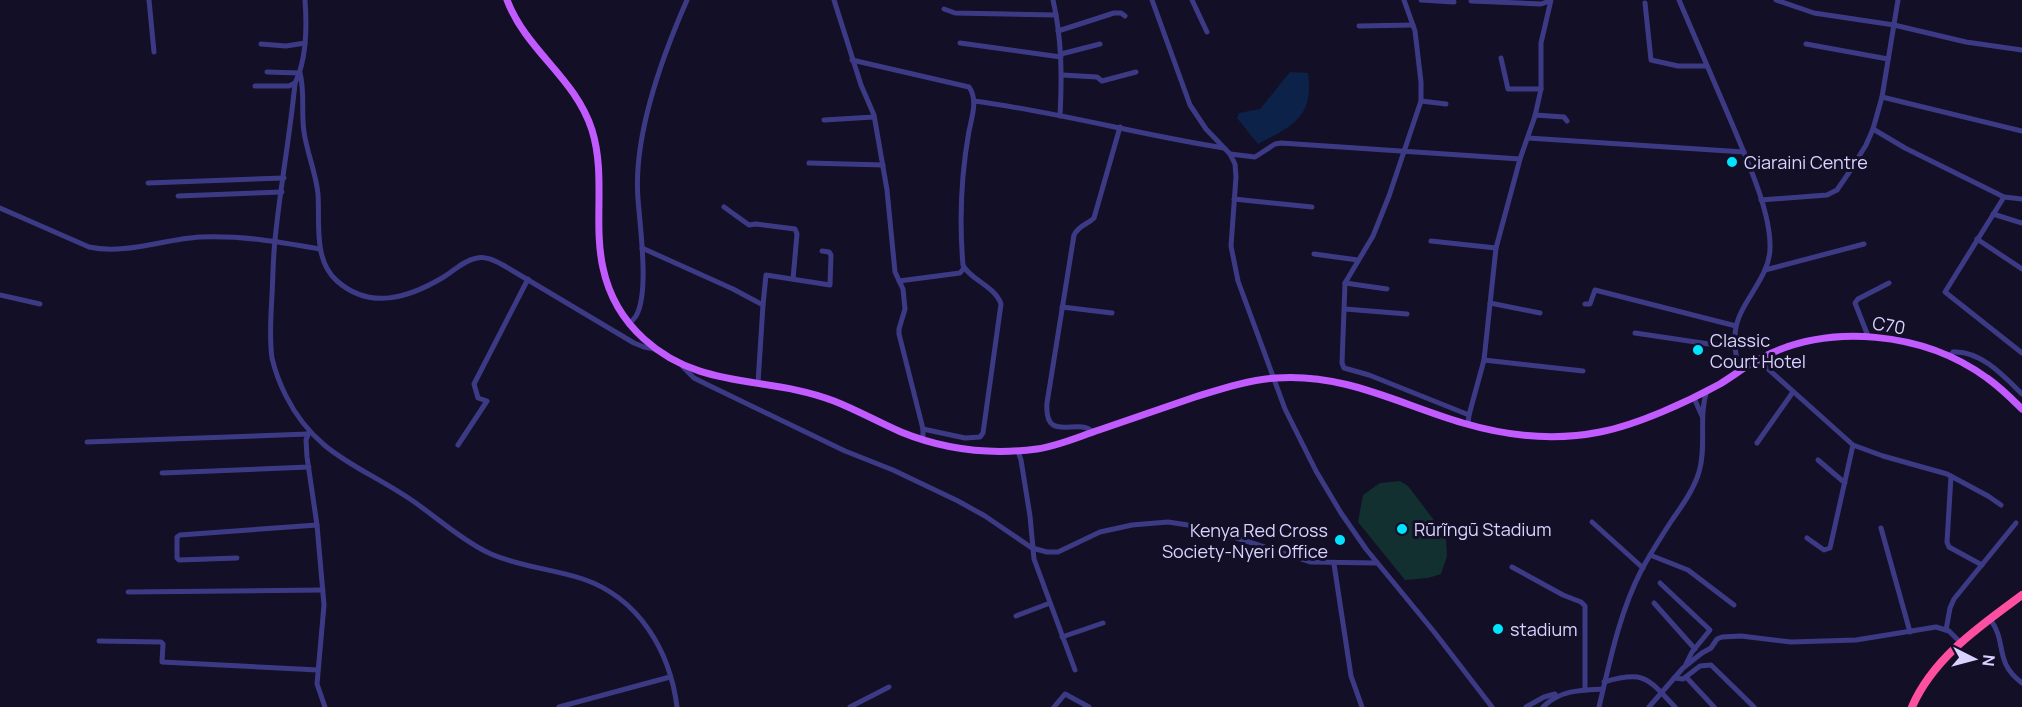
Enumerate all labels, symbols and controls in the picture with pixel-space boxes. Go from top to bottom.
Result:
place label: Ciaraini Centre [1744,150,1868,174]
marker: Ciaraini Centre [1725,155,1739,169]
street label: C70 [1871,310,1907,340]
place label: Classic Court Hotel [1710,328,1806,373]
marker: Classic Court Hotel [1691,343,1705,357]
place label: Rũrĩngũ Stadium [1414,517,1552,541]
place label: Kenya Red Cross Society-Nyeri Office [1162,518,1328,563]
marker: Rũrĩngũ Stadium [1395,522,1409,536]
marker: Kenya Red Cross Society-Nyeri Office [1333,533,1347,547]
place label: stadium [1510,617,1577,641]
marker: stadium [1491,622,1505,636]
north arrow [1944,629,2004,689]
text: N [1977,654,2000,667]

